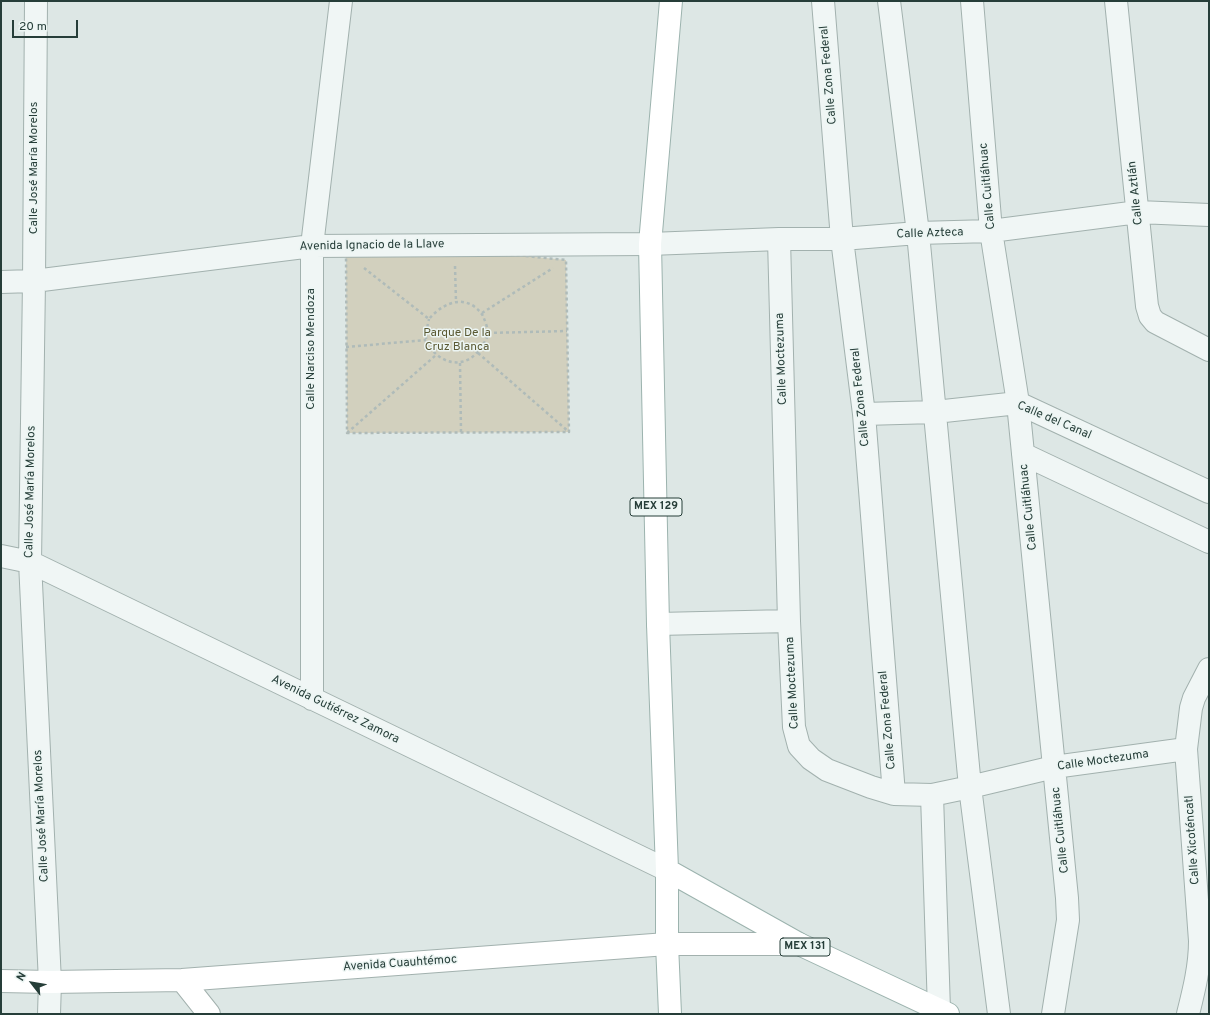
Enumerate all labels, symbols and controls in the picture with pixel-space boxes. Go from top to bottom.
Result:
scale bar [14,12,80,38]
text: 20 m [19,19,47,35]
street label: Calle Zona Federal [817,25,841,125]
street label: Calle José María Morelos [28,102,42,234]
street label: Calle Cuitláhuac [977,142,999,230]
street label: Calle Aztlán [1125,160,1147,226]
street label: Calle Azteca [896,226,964,242]
street label: Avenida Ignacio de la Llave [299,238,445,254]
street label: Calle Narciso Mendoza [305,288,319,410]
street label: Calle Moctezuma [773,313,791,405]
park label: Parque De la Cruz Blanca [423,327,491,355]
street label: Calle Zona Federal [849,347,873,447]
street label: Calle del Canal [1015,399,1093,443]
street label: Calle José María Morelos [23,426,39,558]
street label: Calle Cuitláhuac [1017,463,1041,551]
road number: MEX 129 [630,498,682,516]
street label: Calle Moctezuma [783,637,803,729]
street label: Calle Zona Federal [876,670,900,770]
street label: Avenida Gutiérrez Zamora [269,673,401,747]
street label: Calle Moctezuma [1056,747,1150,775]
street label: Calle José María Morelos [31,749,53,883]
street label: Calle Cuitláhuac [1049,786,1073,874]
street label: Calle Xicoténcatl [1183,795,1203,885]
road number: MEX 131 [780,938,830,956]
street label: Avenida Cuauhtémoc [343,953,457,975]
north arrow [12,963,52,1003]
text: N [14,970,30,984]

